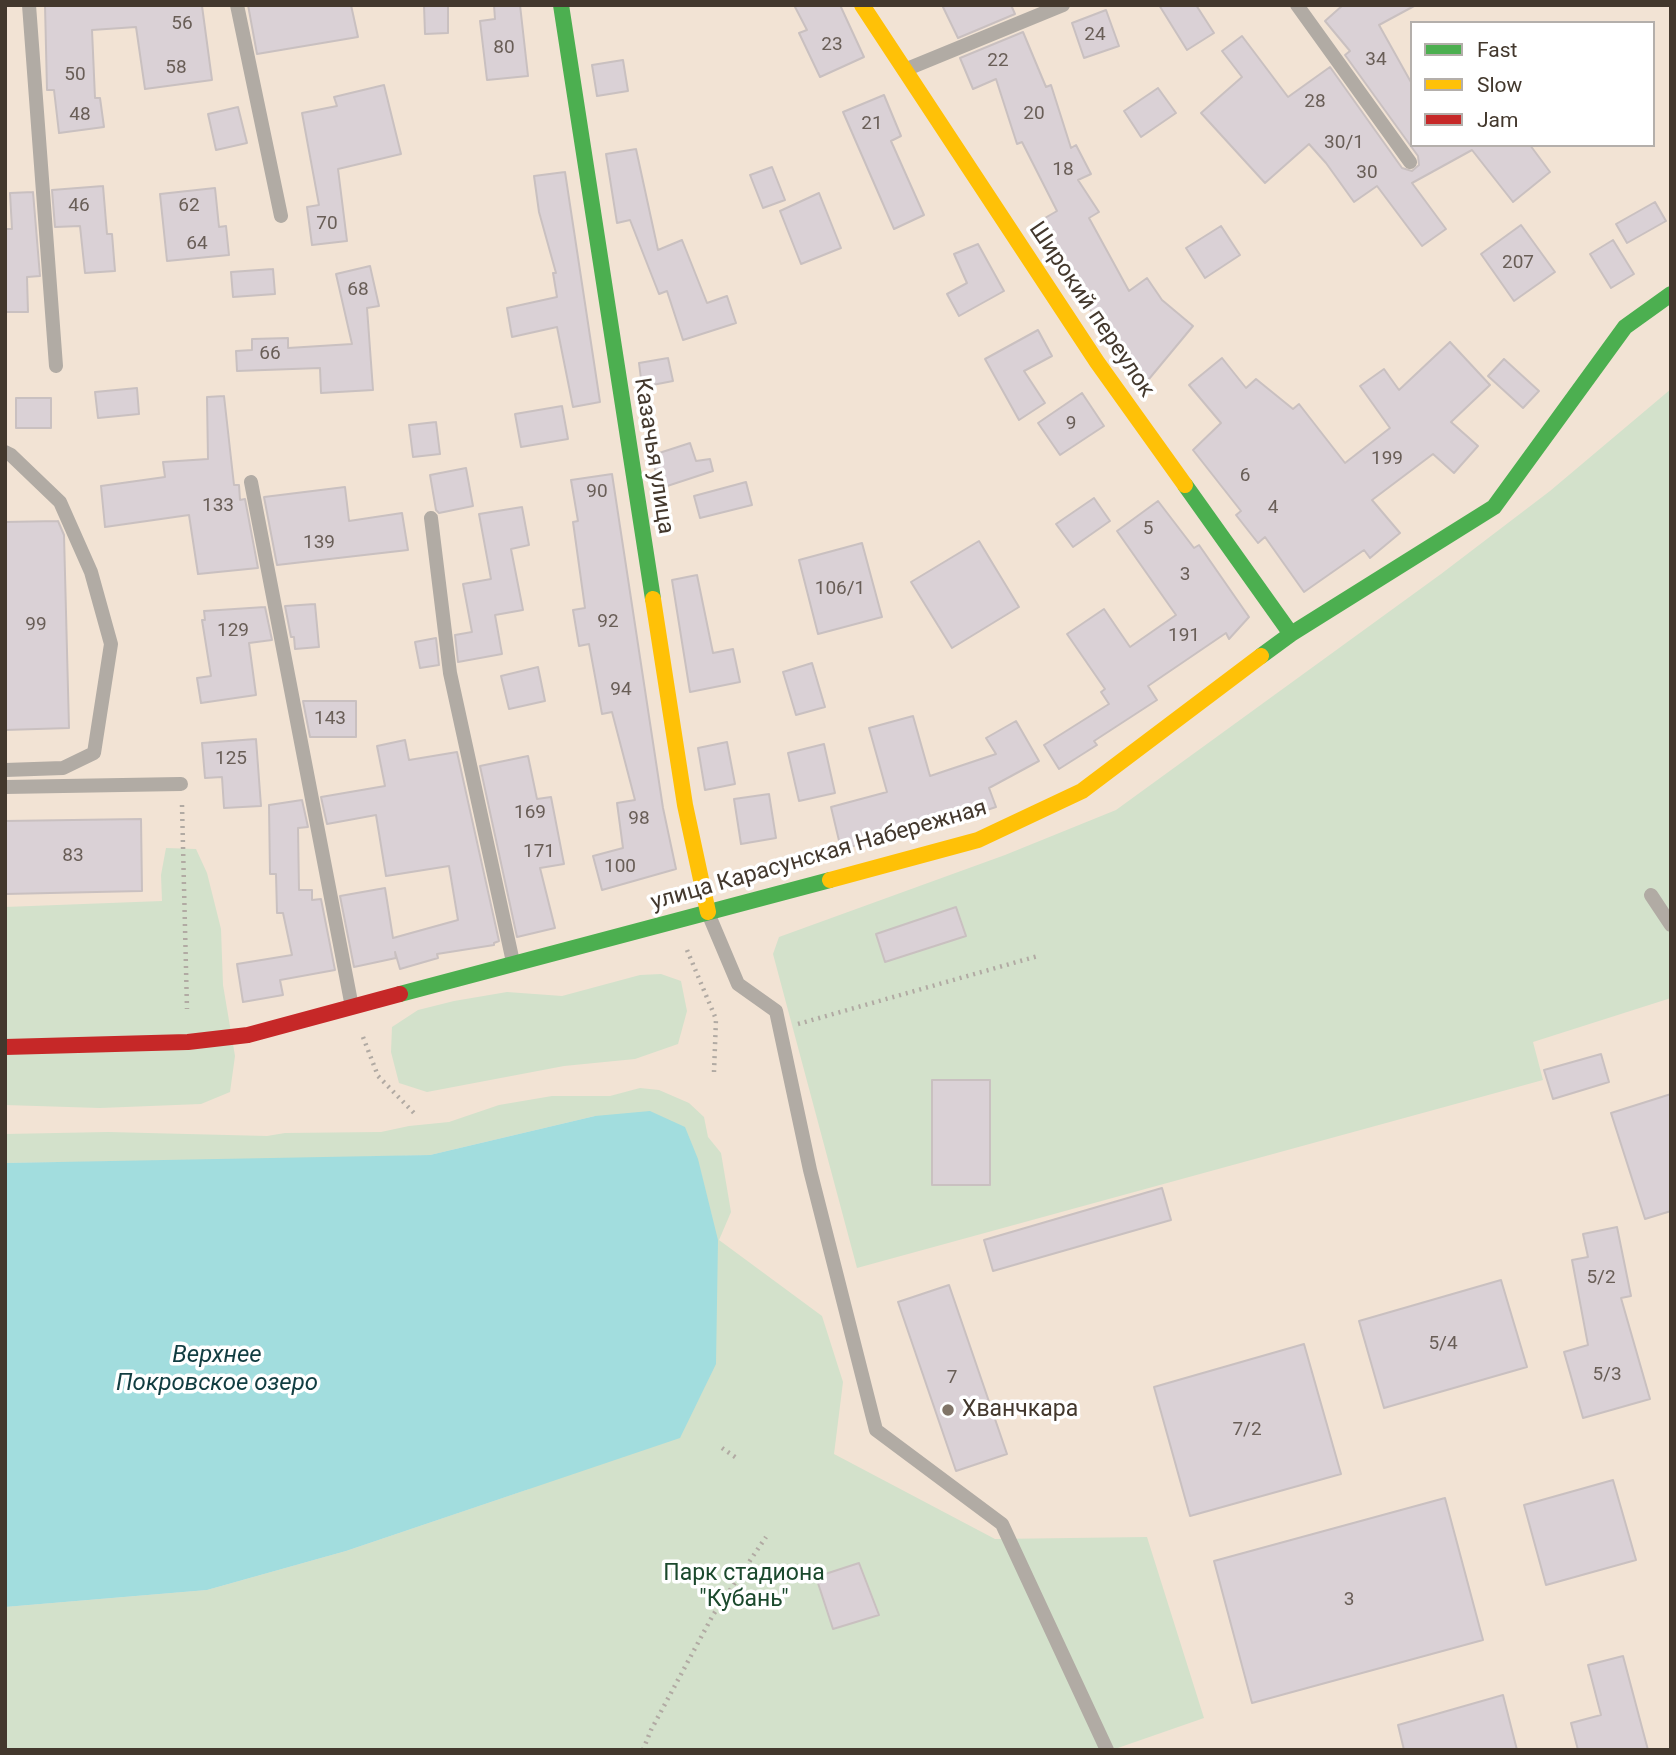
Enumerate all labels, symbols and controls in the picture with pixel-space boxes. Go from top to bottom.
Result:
house number: 56 [171,13,193,35]
legend [1410,21,1655,147]
house number: 24 [1084,24,1106,46]
house number: 23 [821,34,843,56]
house number: 80 [493,37,515,59]
text: Fast [1477,38,1517,62]
house number: 34 [1365,49,1387,71]
house number: 22 [987,50,1009,72]
house number: 58 [165,57,187,79]
house number: 50 [64,64,86,86]
text: Slow [1477,73,1522,97]
house number: 28 [1304,91,1326,113]
house number: 20 [1023,103,1045,125]
house number: 48 [69,104,91,126]
text: Jam [1477,108,1518,132]
house number: 21 [861,113,883,135]
house number: 30/1 [1324,132,1364,154]
house number: 18 [1052,159,1074,181]
house number: 30 [1356,162,1378,184]
house number: 46 [68,195,90,217]
house number: 62 [178,195,200,217]
house number: 70 [316,213,338,235]
street label: Широкий переулок [1022,217,1160,403]
house number: 64 [186,233,208,255]
house number: 207 [1502,252,1534,274]
house number: 68 [347,279,369,301]
house number: 66 [259,343,281,365]
street label: Казачья улица [627,376,679,536]
house number: 9 [1066,413,1076,435]
house number: 199 [1371,448,1403,470]
house number: 6 [1240,465,1250,487]
house number: 90 [586,481,608,503]
house number: 133 [202,495,234,517]
house number: 4 [1268,497,1278,519]
house number: 5 [1143,518,1153,540]
house number: 139 [303,532,335,554]
house number: 3 [1180,564,1190,586]
house number: 106/1 [815,578,865,600]
house number: 92 [597,611,619,633]
house number: 99 [25,614,47,636]
house number: 129 [217,620,249,642]
house number: 191 [1168,625,1200,647]
house number: 94 [610,679,632,701]
house number: 143 [314,708,346,730]
house number: 125 [215,748,247,770]
street label: улица Карасунская Набережная [648,795,990,917]
house number: 169 [514,802,546,824]
house number: 98 [628,808,650,830]
house number: 171 [523,841,555,863]
house number: 83 [62,845,84,867]
house number: 100 [604,856,636,878]
house number: 5/2 [1586,1267,1616,1289]
house number: 5/4 [1428,1333,1458,1355]
water label: Верхнее Покровское озеро [116,1342,318,1398]
house number: 5/3 [1592,1364,1622,1386]
house number: 7 [947,1367,957,1389]
place label: Хванчкара [962,1396,1078,1424]
marker: Хванчкара [940,1402,956,1418]
house number: 7/2 [1232,1419,1262,1441]
park label: Парк стадиона "Кубань" [663,1560,825,1614]
house number: 3 [1344,1589,1354,1611]

